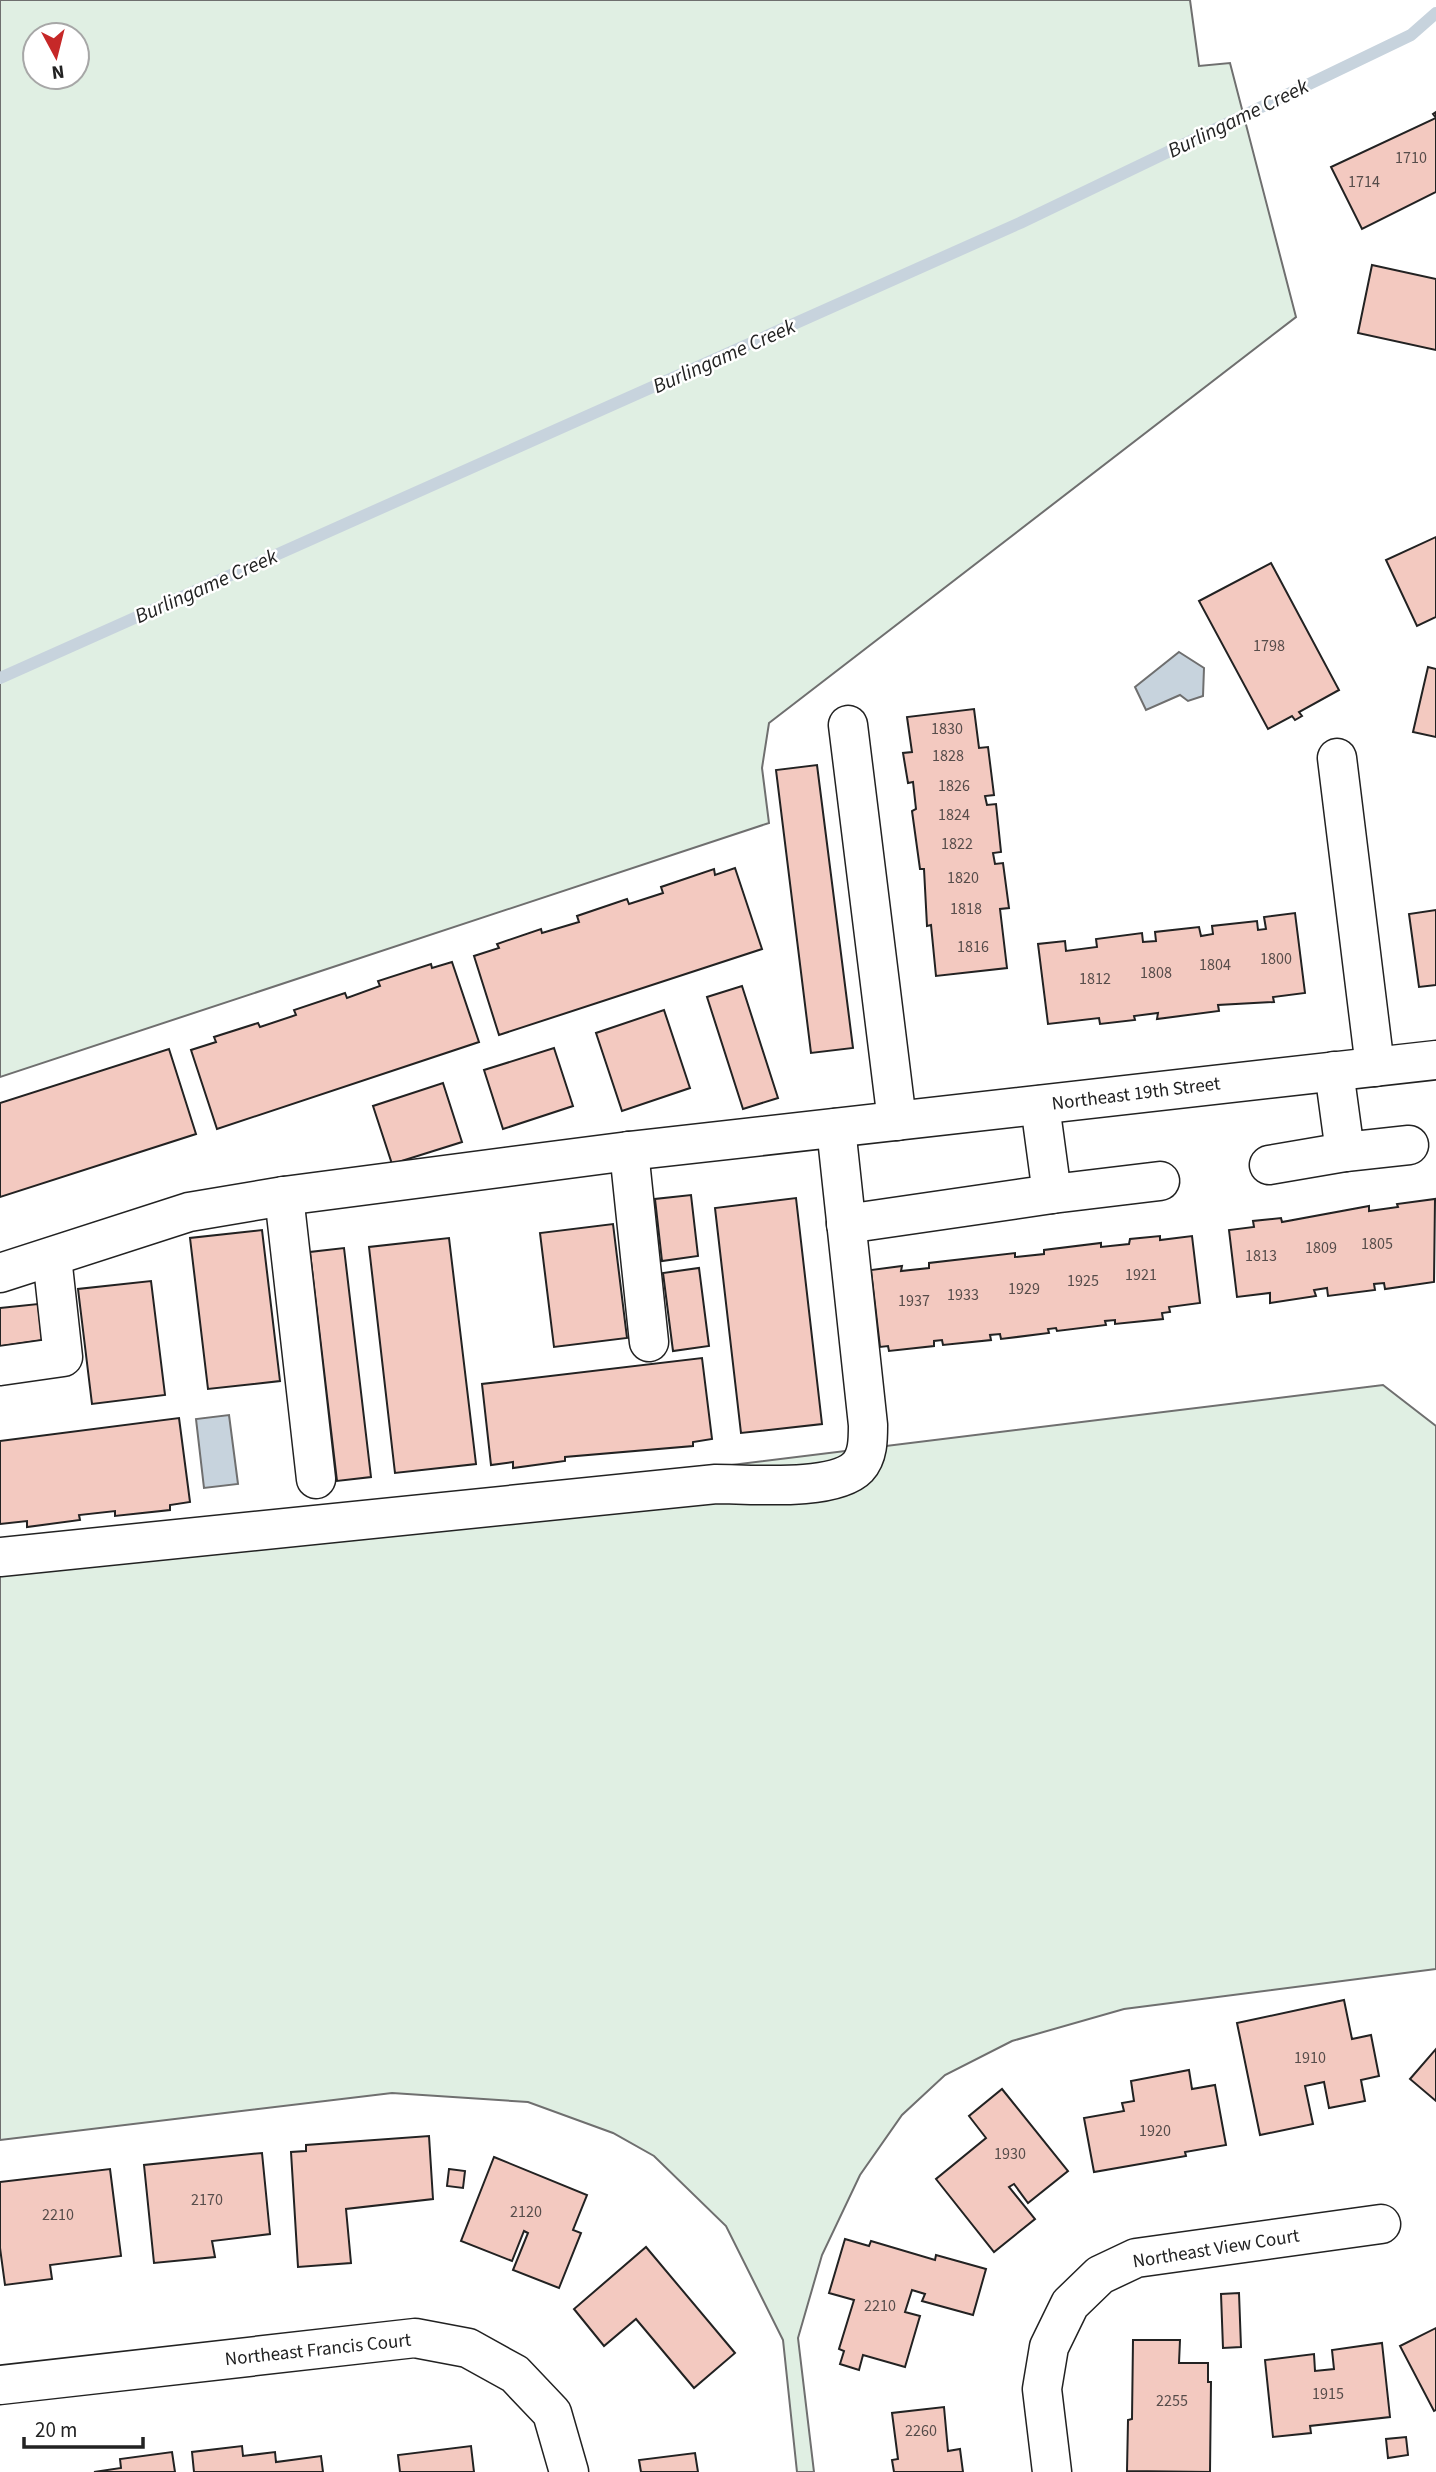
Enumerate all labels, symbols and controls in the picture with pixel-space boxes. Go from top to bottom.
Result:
north arrow [21,21,91,91]
text: N [50,57,66,86]
water label: Burlingame Creek [1162,70,1314,165]
house number: 1710 [1395,147,1427,169]
house number: 1714 [1348,171,1380,193]
water label: Burlingame Creek [648,311,801,401]
water label: Burlingame Creek [130,541,283,631]
house number: 1798 [1253,635,1285,657]
house number: 1830 [931,718,963,740]
house number: 1828 [932,745,964,767]
house number: 1826 [938,775,970,797]
house number: 1824 [938,804,970,826]
house number: 1822 [941,833,973,855]
house number: 1820 [947,867,979,889]
house number: 1818 [950,898,982,920]
house number: 1816 [957,936,989,958]
house number: 1800 [1260,948,1292,970]
house number: 1804 [1199,954,1231,976]
house number: 1808 [1140,962,1172,984]
house number: 1812 [1079,968,1111,990]
street label: Northeast 19th Street [1050,1070,1222,1118]
house number: 1805 [1361,1233,1393,1255]
house number: 1809 [1305,1237,1337,1259]
house number: 1813 [1245,1245,1277,1267]
house number: 1921 [1125,1264,1157,1286]
house number: 1925 [1067,1270,1099,1292]
house number: 1929 [1008,1278,1040,1300]
house number: 1933 [947,1284,979,1306]
house number: 1937 [898,1290,930,1312]
house number: 1910 [1294,2047,1326,2069]
house number: 1920 [1139,2120,1171,2142]
house number: 1930 [994,2143,1026,2165]
house number: 2170 [191,2189,223,2211]
house number: 2120 [510,2201,542,2223]
house number: 2210 [42,2204,74,2226]
street label: Northeast View Court [1131,2222,1302,2276]
house number: 2210 [864,2295,896,2317]
street label: Northeast Francis Court [224,2327,413,2373]
house number: 1915 [1312,2383,1344,2405]
house number: 2255 [1156,2390,1188,2412]
scale bar [24,2406,144,2450]
text: 20 m [35,2415,77,2445]
house number: 2260 [905,2420,937,2442]

